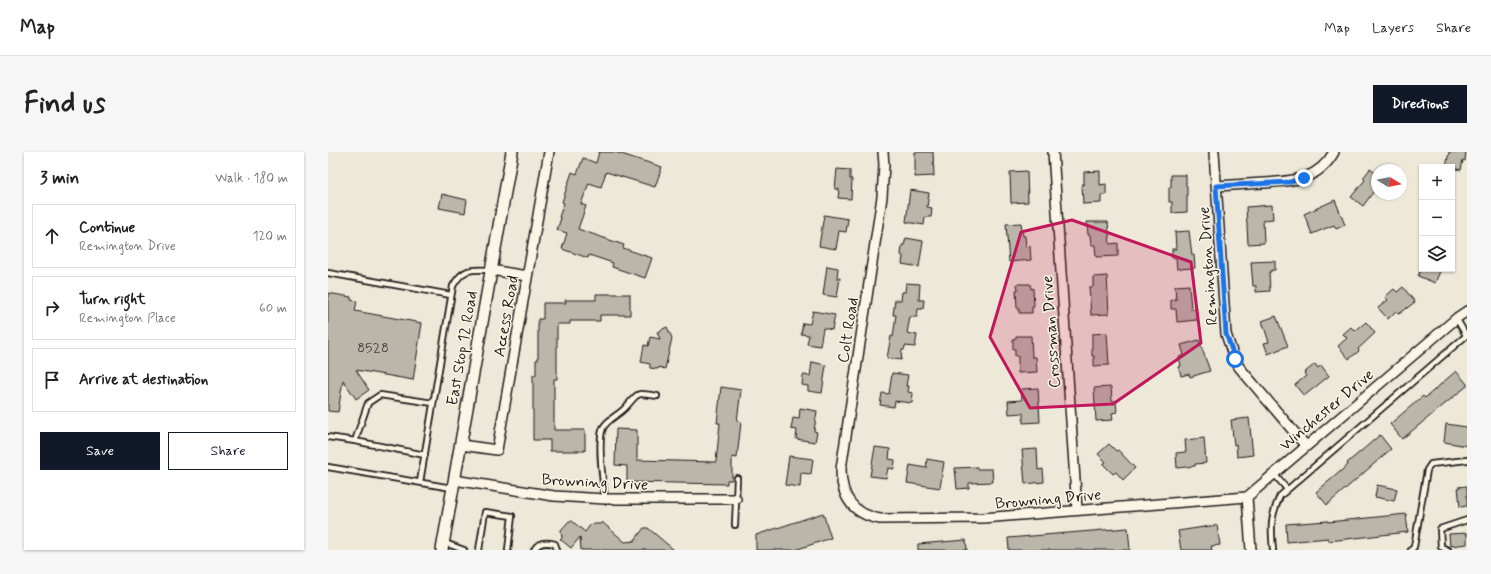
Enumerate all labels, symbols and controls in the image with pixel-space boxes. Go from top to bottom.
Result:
text: Map [20,15,55,40]
text: Map [1324,19,1350,37]
text: Layers [1372,19,1414,37]
text: Share [1436,19,1471,37]
button: Directions [1373,85,1467,123]
text: Find us [24,86,105,123]
north arrow [1371,164,1407,200]
map controls [1419,164,1455,272]
button: + [1419,164,1455,200]
text: 3 min [40,167,79,189]
route end [1295,169,1313,187]
text: Walk · 180 m [215,170,288,187]
button: − [1419,200,1455,236]
street label: Remington Drive [1194,206,1223,326]
text: Continue [79,218,135,238]
icon: ahead [41,225,63,247]
text: 120 m [253,228,287,245]
button: layers [1419,236,1455,272]
text: Remington Drive [79,238,176,255]
street label: Access Road [489,274,524,359]
street label: Crossman Drive [1037,275,1066,389]
street label: East Stop 12 Road [442,289,483,407]
text: Turn right [79,290,146,310]
street label: Colt Road [833,296,864,364]
icon: right [41,297,63,319]
text: 60 m [259,300,287,317]
text: Remington Place [79,310,176,327]
house number: 8528 [357,339,389,357]
route start [1226,350,1244,368]
street label: Winchester Drive [1275,365,1378,456]
icon: arrive [41,369,63,391]
text: Arrive at destination [79,370,208,390]
button: Save [40,432,160,470]
button: Share [168,432,288,470]
street label: Browning Drive [541,469,649,496]
street label: Browning Drive [994,484,1102,515]

